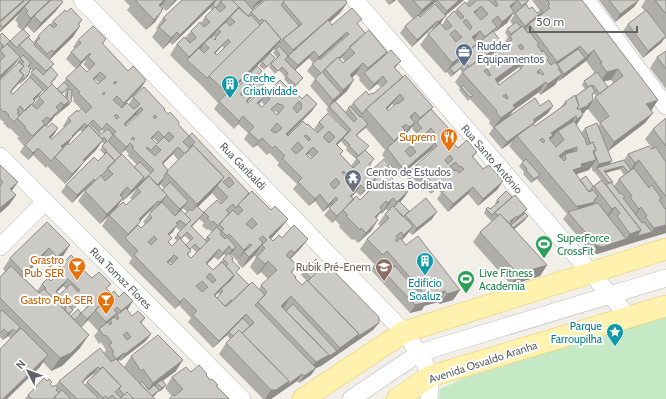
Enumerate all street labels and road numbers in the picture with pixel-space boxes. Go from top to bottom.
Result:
street label: Rua Santo Antônio [458,122,526,196]
street label: Rua Garibaldi [217,139,269,193]
street label: Rua Tomaz Flores [87,244,155,312]
street label: Avenida Osvaldo Aranha [427,338,540,386]

